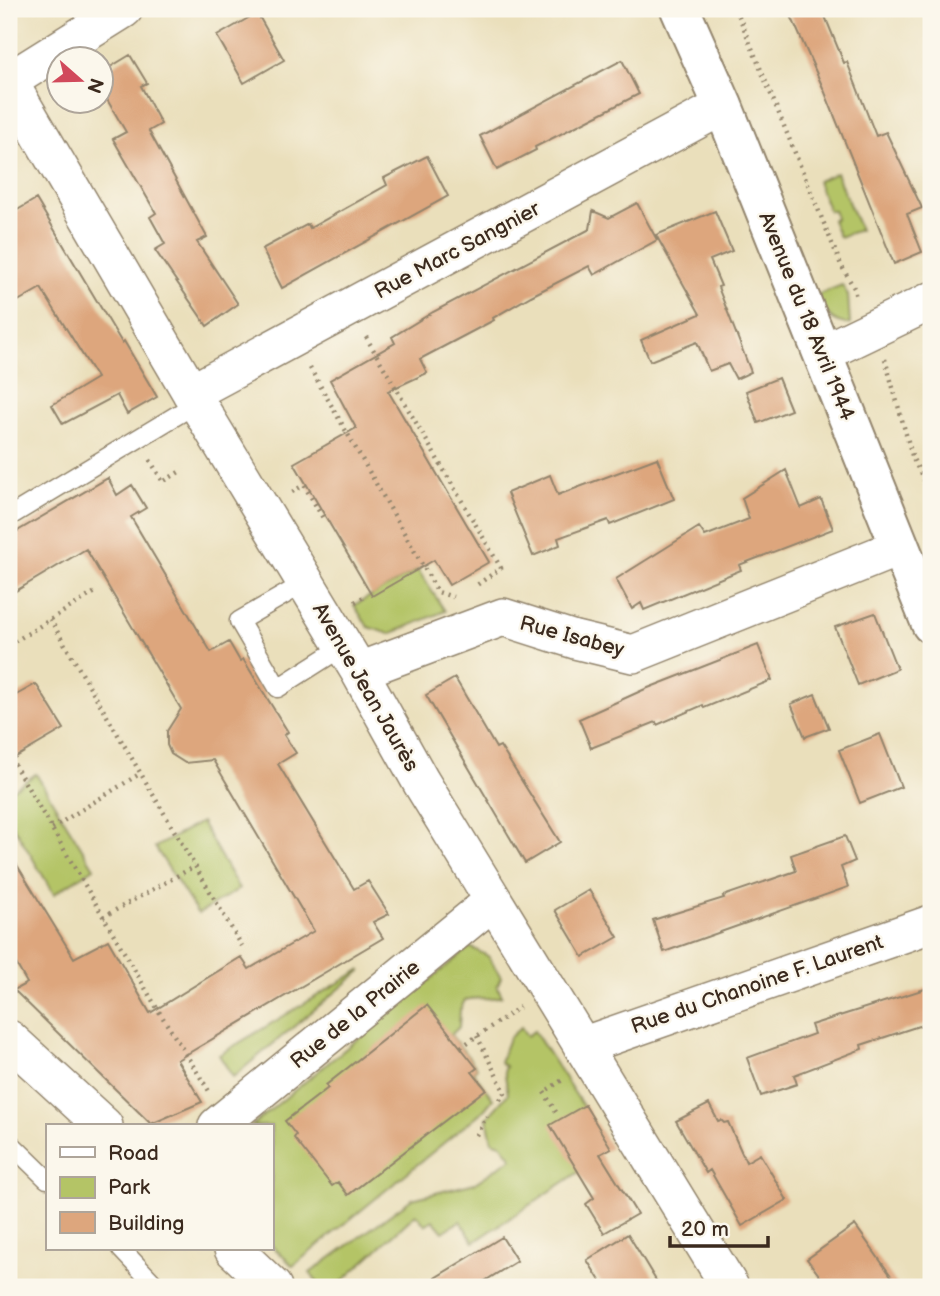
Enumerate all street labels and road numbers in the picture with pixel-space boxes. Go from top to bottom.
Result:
street label: Rue Marc Sangnier [370,196,545,305]
street label: Avenue du 18 Avril 1944 [753,208,860,424]
street label: Avenue Jean Jaurès [307,598,424,776]
street label: Rue Isabey [517,611,627,663]
street label: Rue du Chanoine F. Laurent [628,929,887,1039]
street label: Rue de la Prairie [286,955,425,1074]

